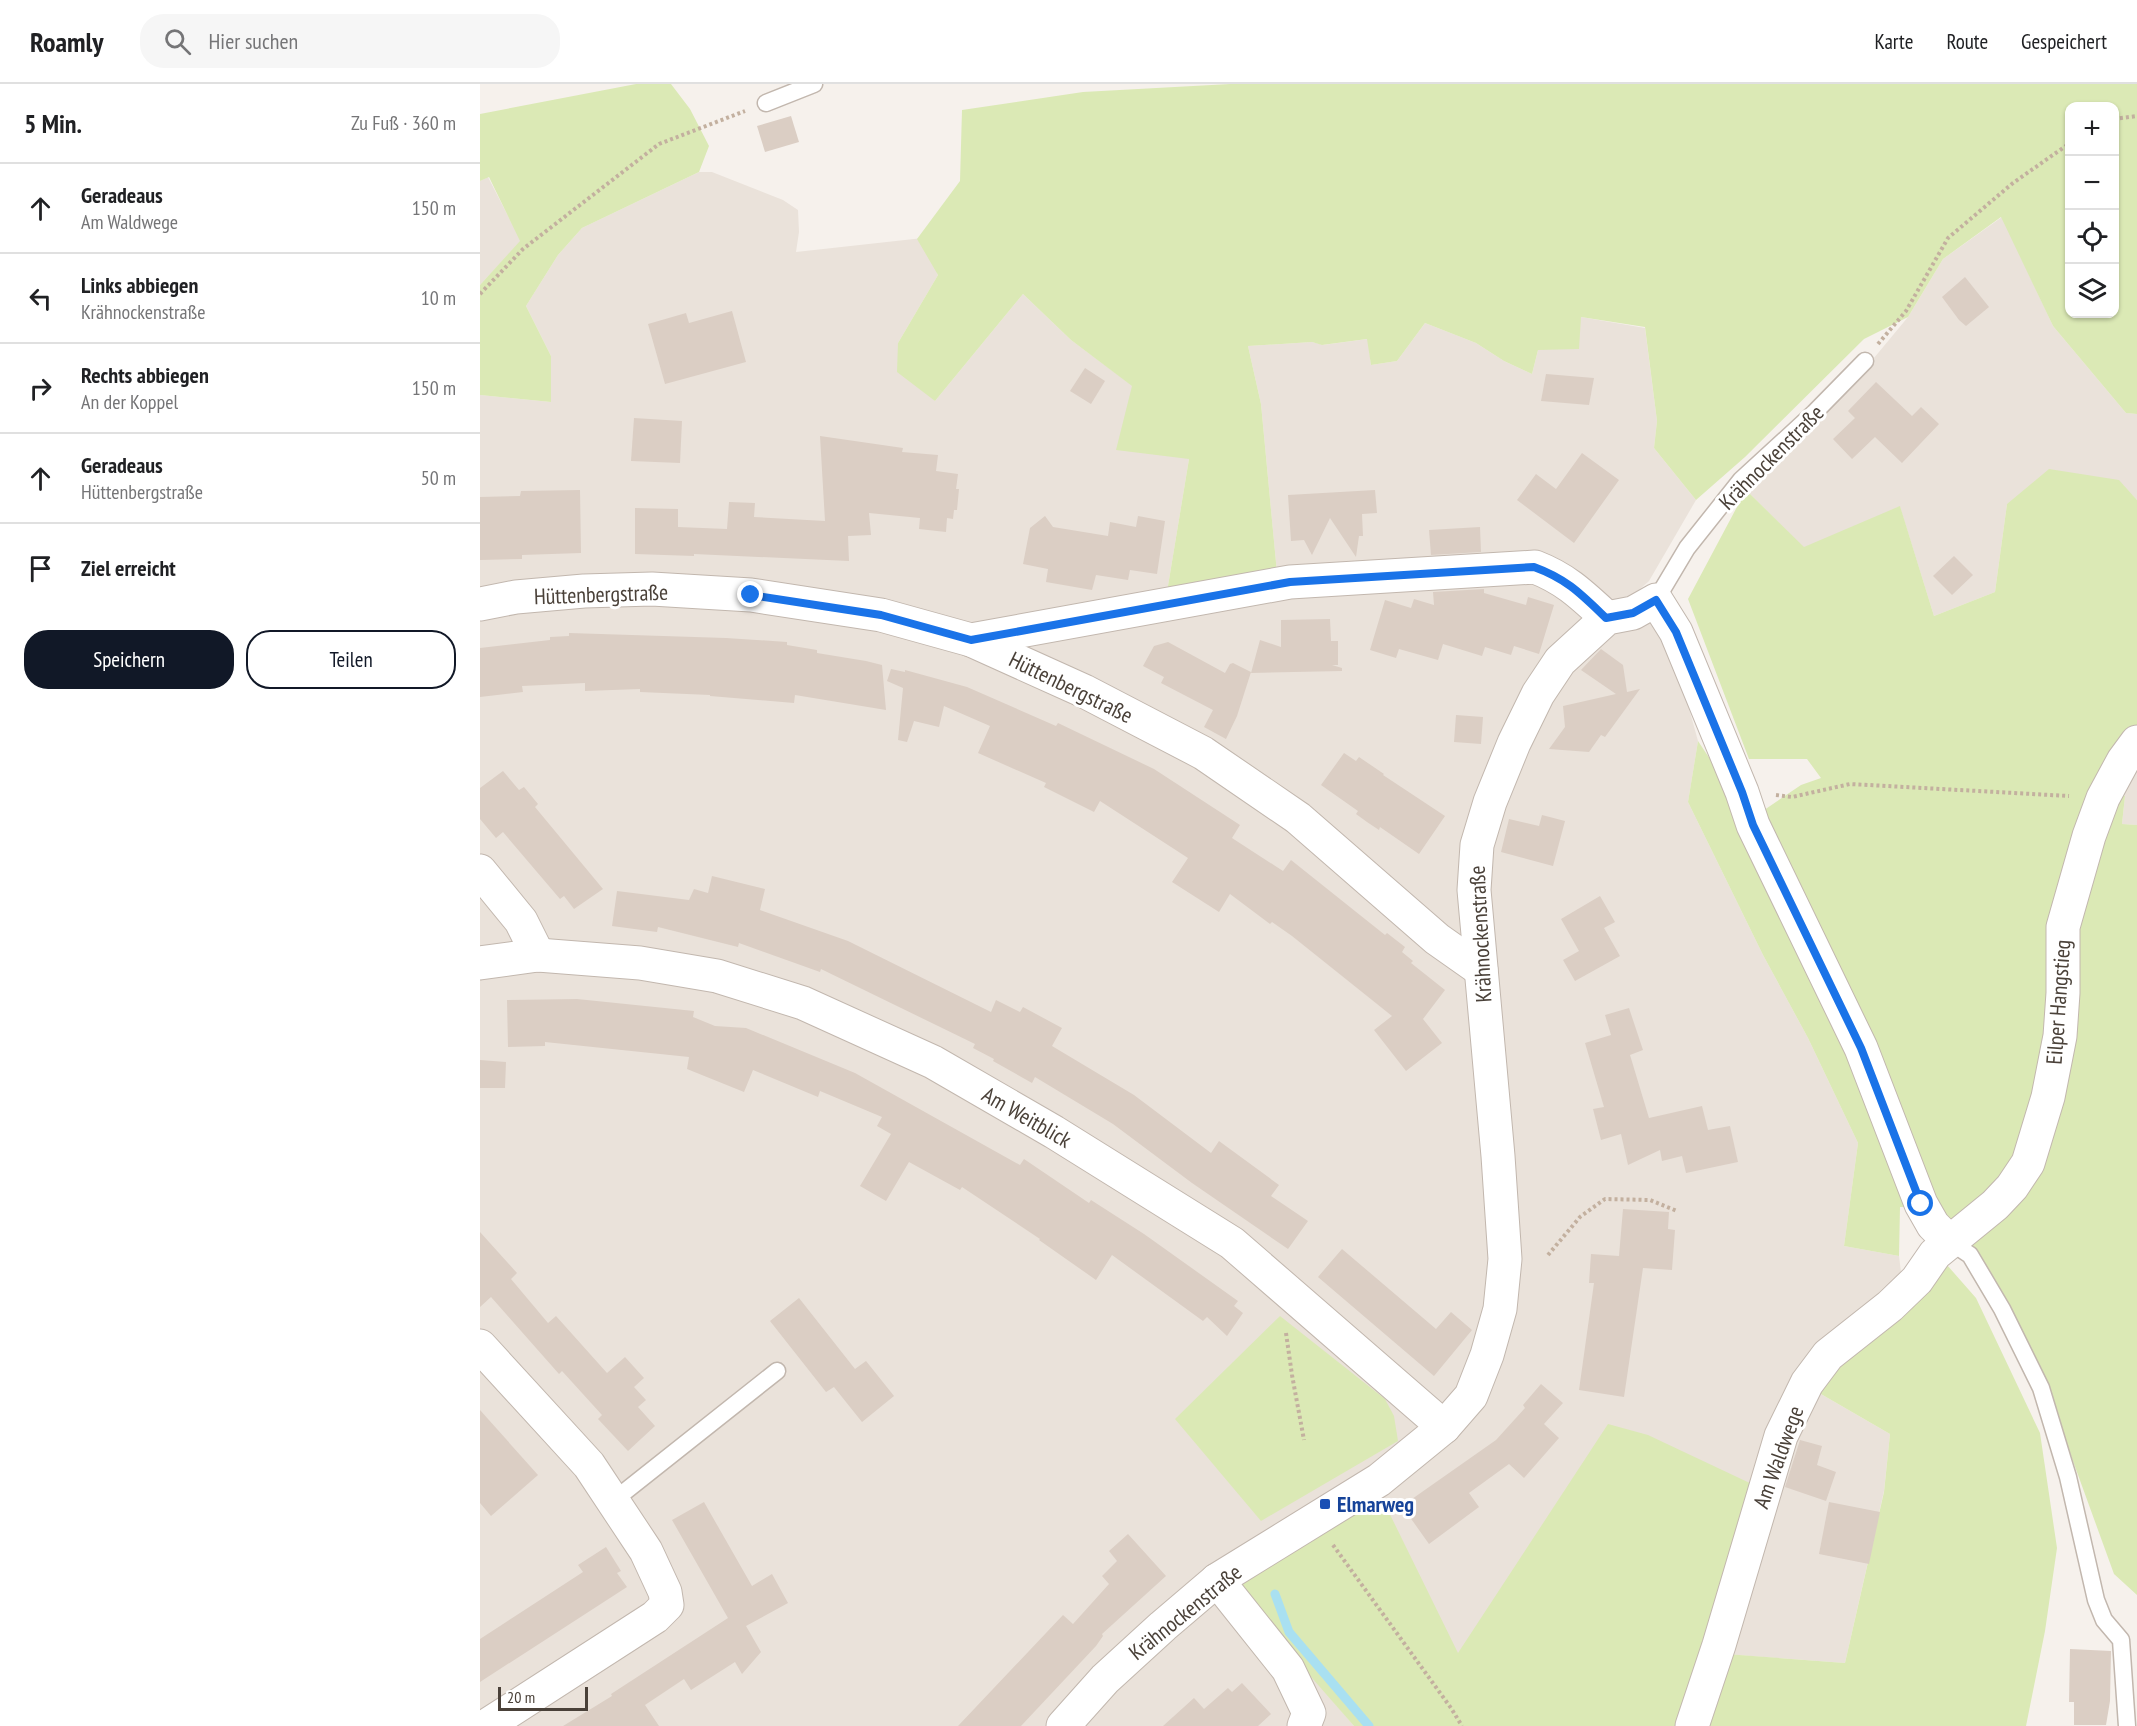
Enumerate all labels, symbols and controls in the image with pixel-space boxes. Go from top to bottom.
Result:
search box [140,14,560,68]
text: Roamly [30,23,104,60]
icon: search [161,25,194,58]
text: Hier suchen [209,27,298,55]
text: Karte [1875,28,1913,55]
text: Route [1946,28,1988,55]
text: Gespeichert [2021,28,2107,55]
map controls [2065,102,2119,318]
button: + [2065,102,2119,156]
text: 5 Min. [24,107,82,140]
text: Zu Fuß · 360 m [351,110,456,136]
button: − [2065,156,2119,210]
text: Geradeaus [81,181,163,209]
icon: ahead [24,192,57,225]
text: 150 m [412,195,456,221]
text: Am Waldwege [81,209,178,235]
button: locate [2065,210,2119,264]
button: layers [2065,264,2119,318]
text: Links abbiegen [81,271,198,299]
icon: left [24,282,57,315]
text: 10 m [421,285,456,311]
text: Krähnockenstraße [81,299,206,325]
text: Rechts abbiegen [81,361,209,389]
icon: right [24,372,57,405]
text: 150 m [412,375,456,401]
text: An der Koppel [81,389,178,415]
street label: Krähnockenstraße [1713,399,1829,515]
text: Geradeaus [81,451,163,479]
icon: ahead [24,462,57,495]
text: 50 m [421,465,456,491]
text: Hüttenbergstraße [81,479,203,505]
icon: arrive [24,552,57,585]
text: Ziel erreicht [81,554,176,582]
street label: Hüttenbergstraße [533,578,669,610]
route end [737,581,763,607]
button: Speichern [24,630,234,689]
button: Teilen [246,630,456,689]
street label: Hüttenbergstraße [1005,645,1137,729]
street label: Krähnockenstraße [1462,865,1498,1003]
street label: Eilper Hangstieg [2040,939,2076,1065]
street label: Am Weitblick [977,1080,1077,1154]
route start [1907,1190,1933,1216]
street label: Am Waldwege [1747,1402,1809,1512]
place label: Elmarweg [1337,1490,1414,1518]
marker: Elmarweg [1318,1497,1332,1511]
street label: Krähnockenstraße [1123,1558,1247,1666]
scale bar [498,1684,588,1712]
text: 20 m [507,1687,535,1707]

